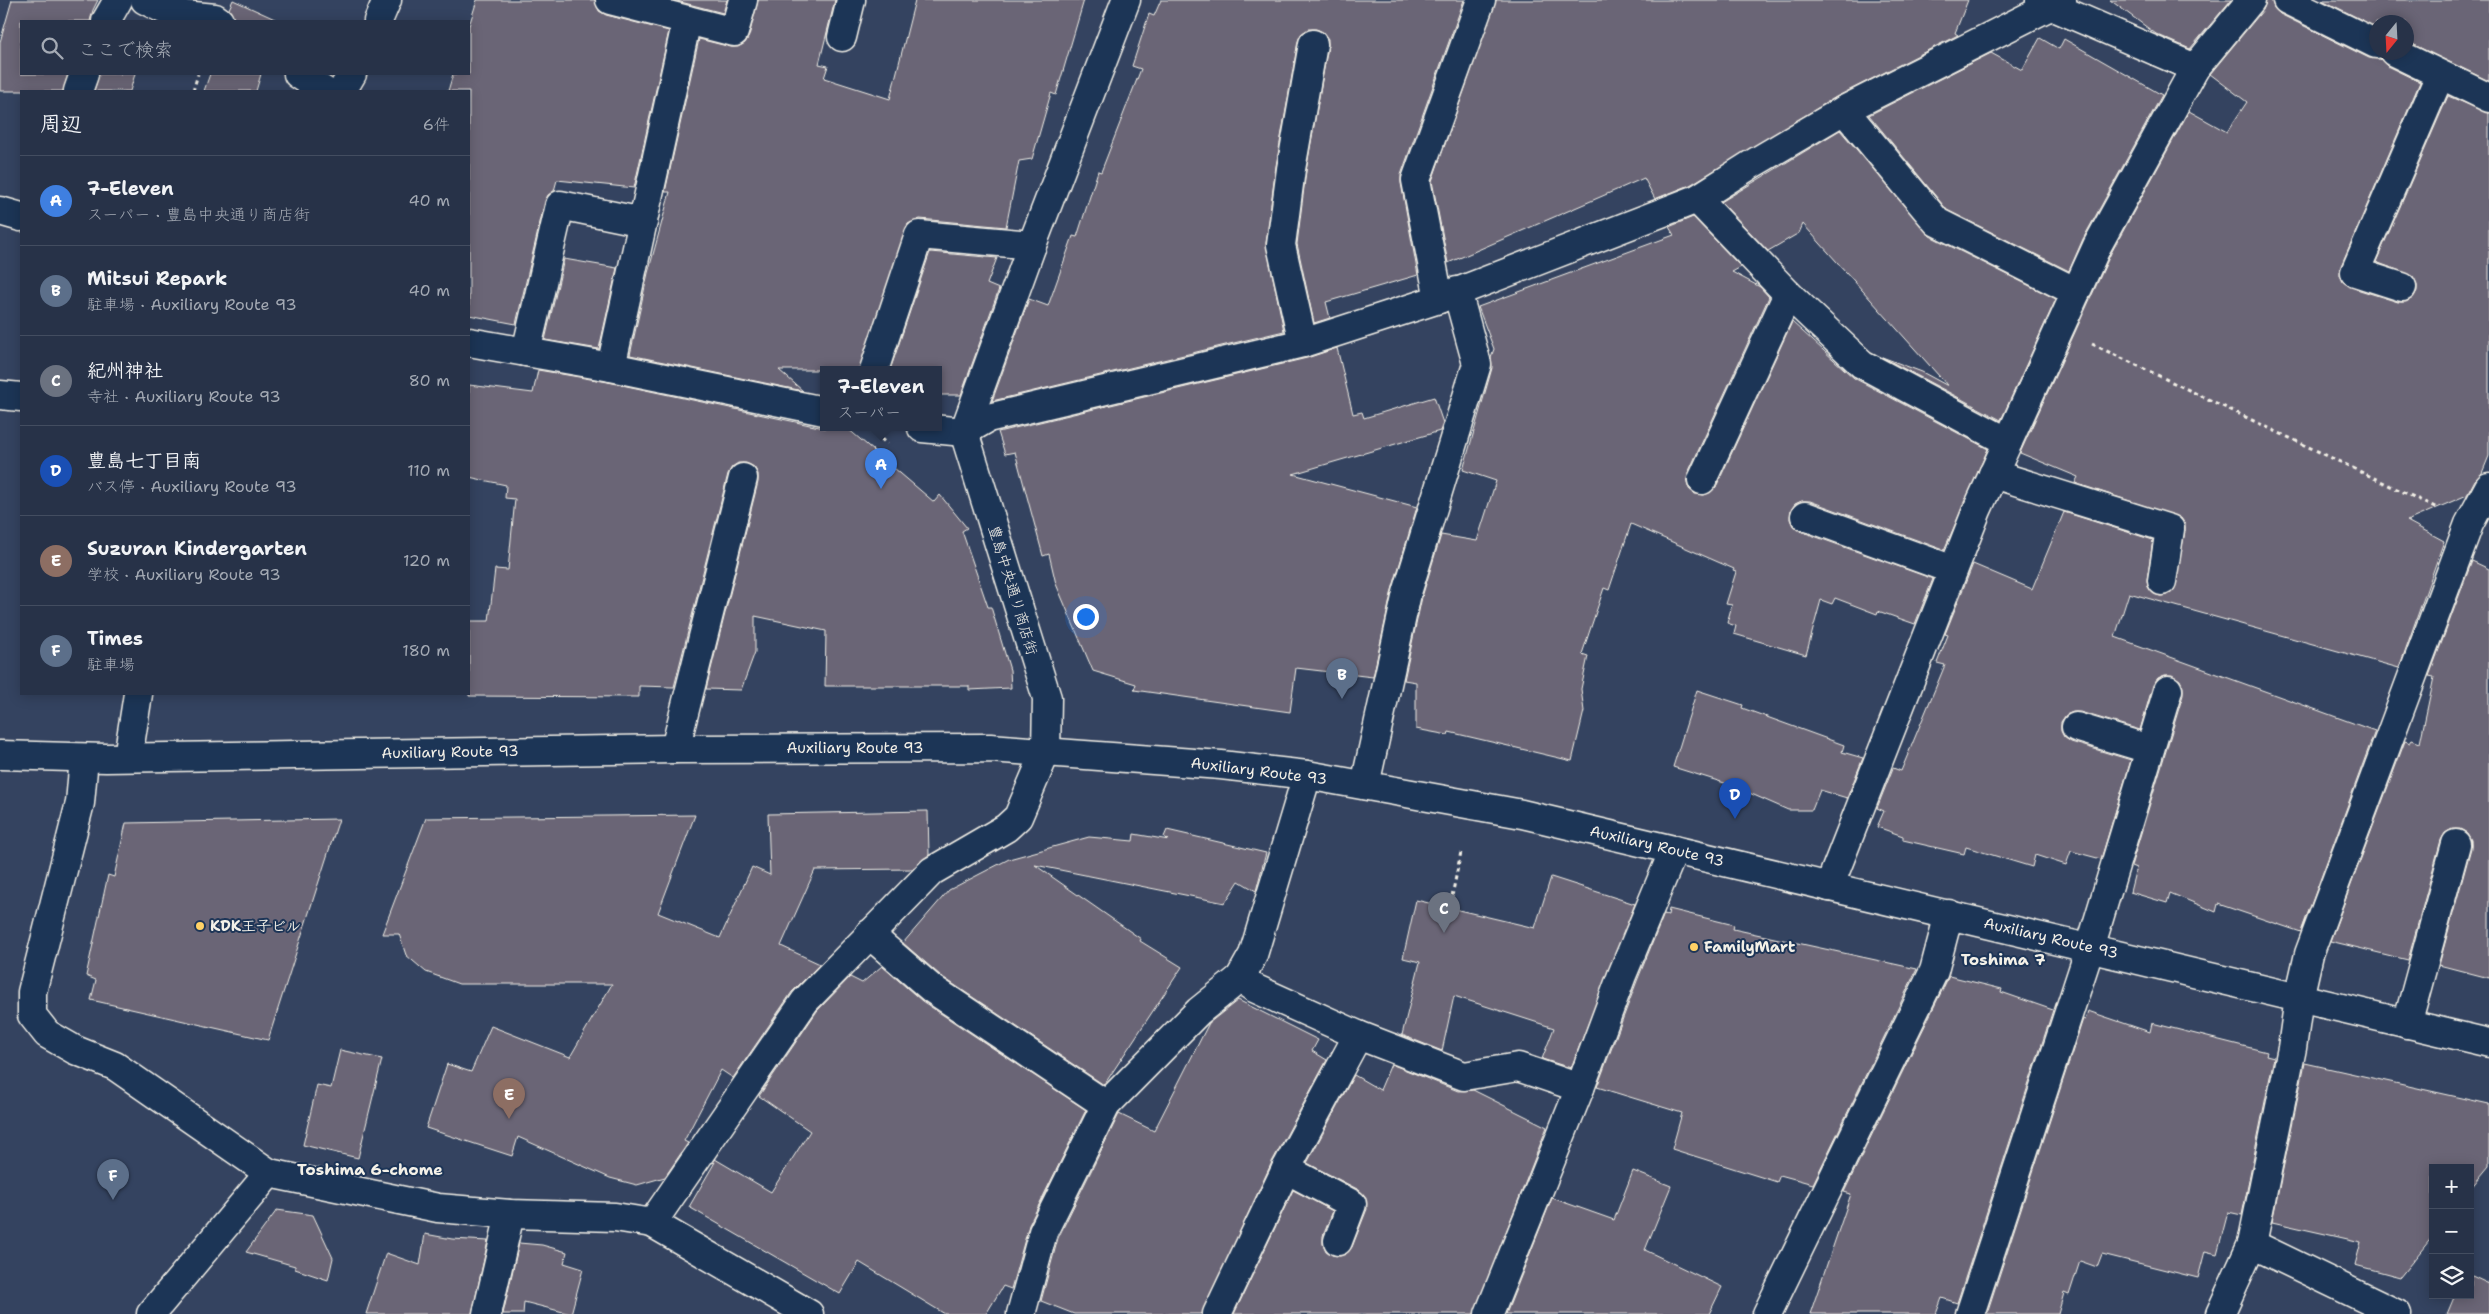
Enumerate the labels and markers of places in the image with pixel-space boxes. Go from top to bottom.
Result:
pin: A [865,448,897,489]
pin: B [1326,658,1358,699]
pin: D [1719,778,1751,819]
pin: C [1428,892,1460,933]
place label: KDK王子ビル [210,916,301,936]
marker: KDK王子ビル [194,920,206,932]
place label: FamilyMart [1704,937,1795,957]
marker: FamilyMart [1688,941,1700,953]
pin: E [493,1078,525,1119]
pin: F [97,1159,129,1200]

